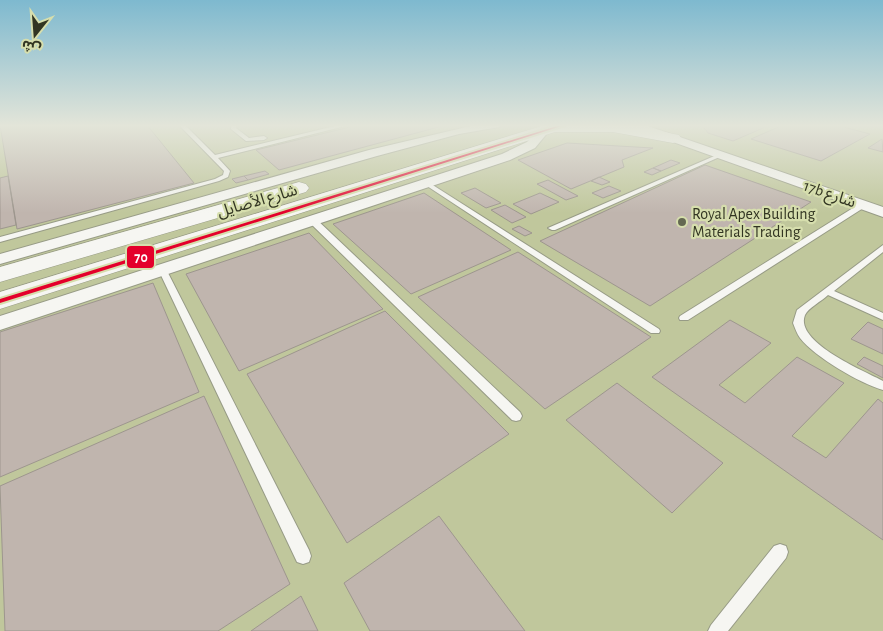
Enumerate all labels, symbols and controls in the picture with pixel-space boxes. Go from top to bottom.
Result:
north arrow [10,10,60,60]
text: ش [20,37,43,56]
street label: 17b شارع [800,178,858,214]
street label: شارع الأصايل [215,181,300,224]
place label: Royal Apex Building Materials Trading [692,206,816,240]
marker: Royal Apex Building Materials Trading [676,216,688,228]
line badge: 70 [126,245,155,269]
text: 70 [134,251,148,265]

